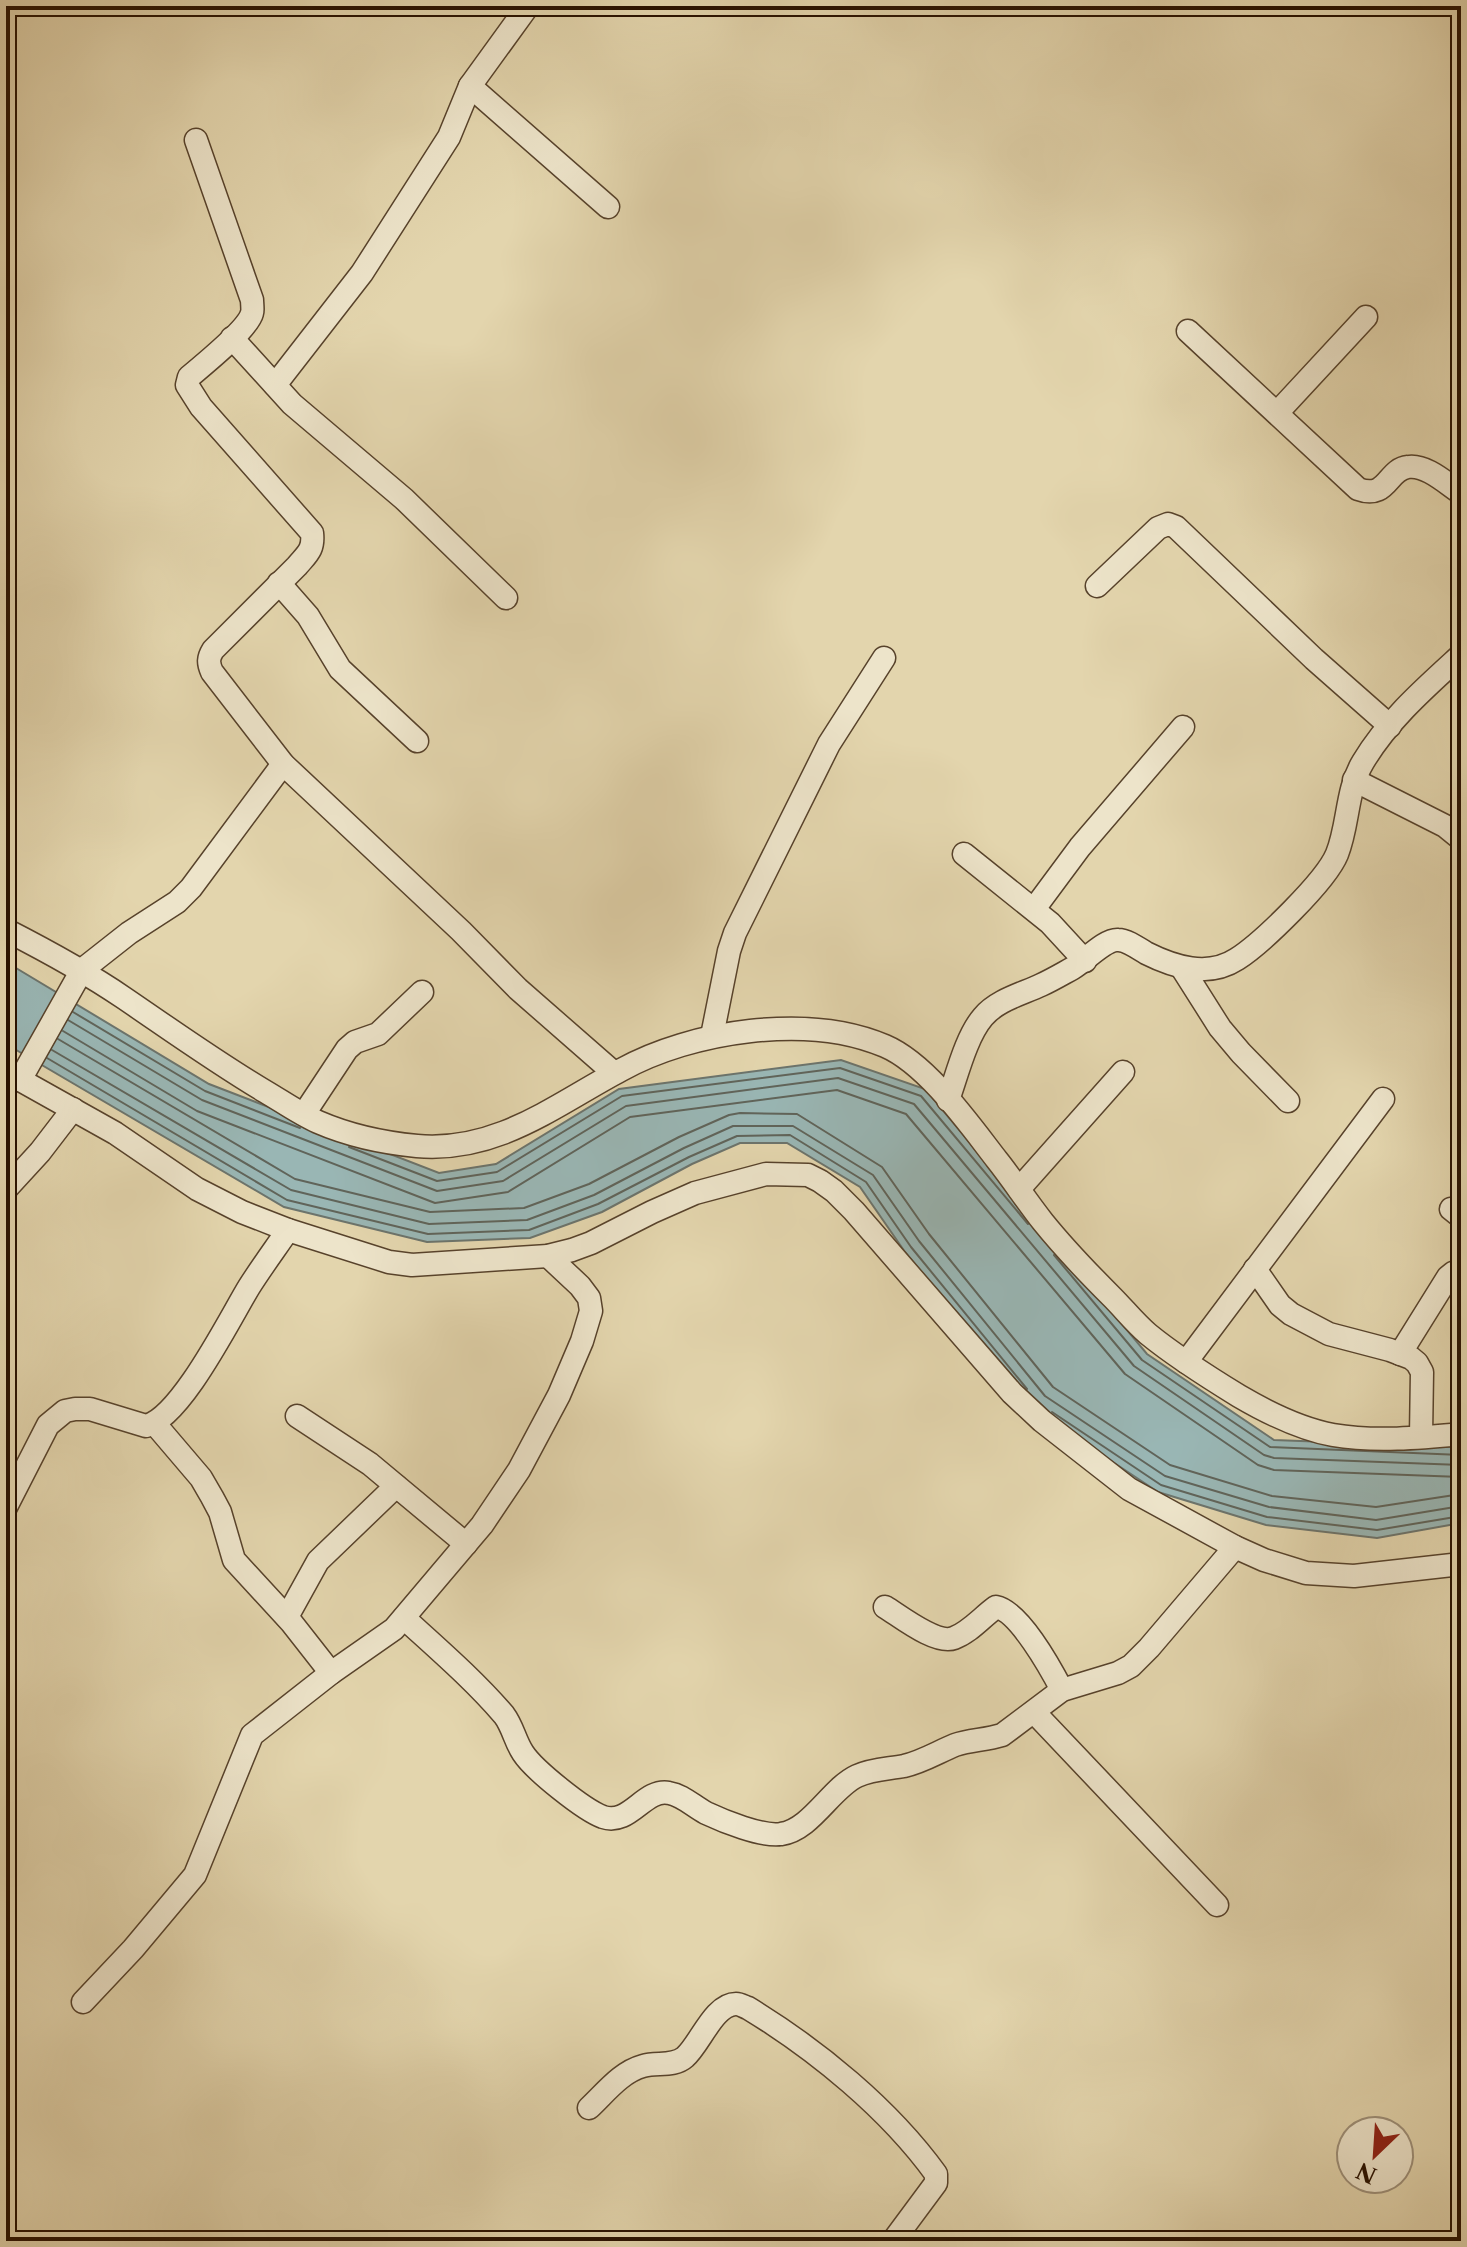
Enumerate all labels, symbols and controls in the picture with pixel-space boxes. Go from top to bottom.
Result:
north arrow [1335,2115,1415,2195]
text: N [1352,2156,1381,2189]

